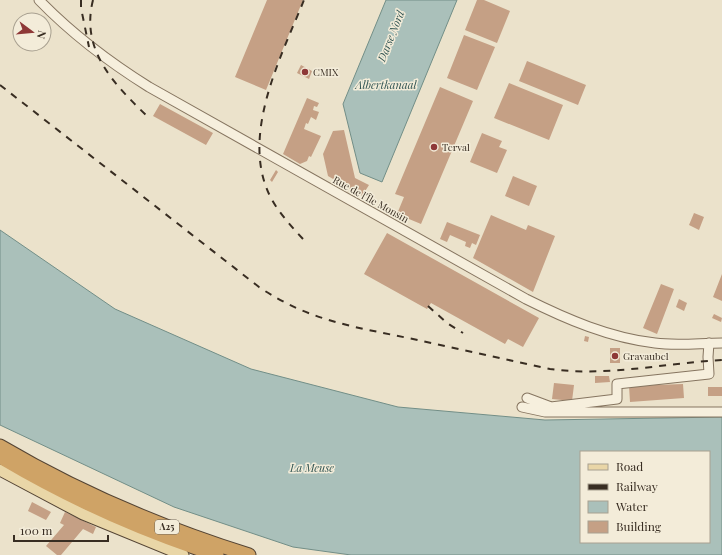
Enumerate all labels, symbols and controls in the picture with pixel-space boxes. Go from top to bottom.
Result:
water label: Darse Nord [373,7,408,64]
north arrow [12,12,52,52]
text: N [34,29,50,41]
place label: CMIX [313,65,339,79]
marker: CMIX [300,67,310,77]
water label: Albertkanaal [355,77,417,92]
place label: Terval [442,140,470,154]
marker: Terval [429,142,439,152]
street label: Rue de l'Île Monsin [331,172,411,226]
place label: Gravaubel [623,349,669,363]
marker: Gravaubel [610,351,620,361]
legend [580,451,710,543]
text: Road [616,458,643,474]
water label: La Meuse [289,460,334,475]
text: Railway [616,478,658,494]
text: Water [615,498,649,514]
scale bar [14,517,108,543]
text: Building [616,518,662,534]
road number: A25 [155,520,179,534]
text: 100 m [20,522,53,538]

